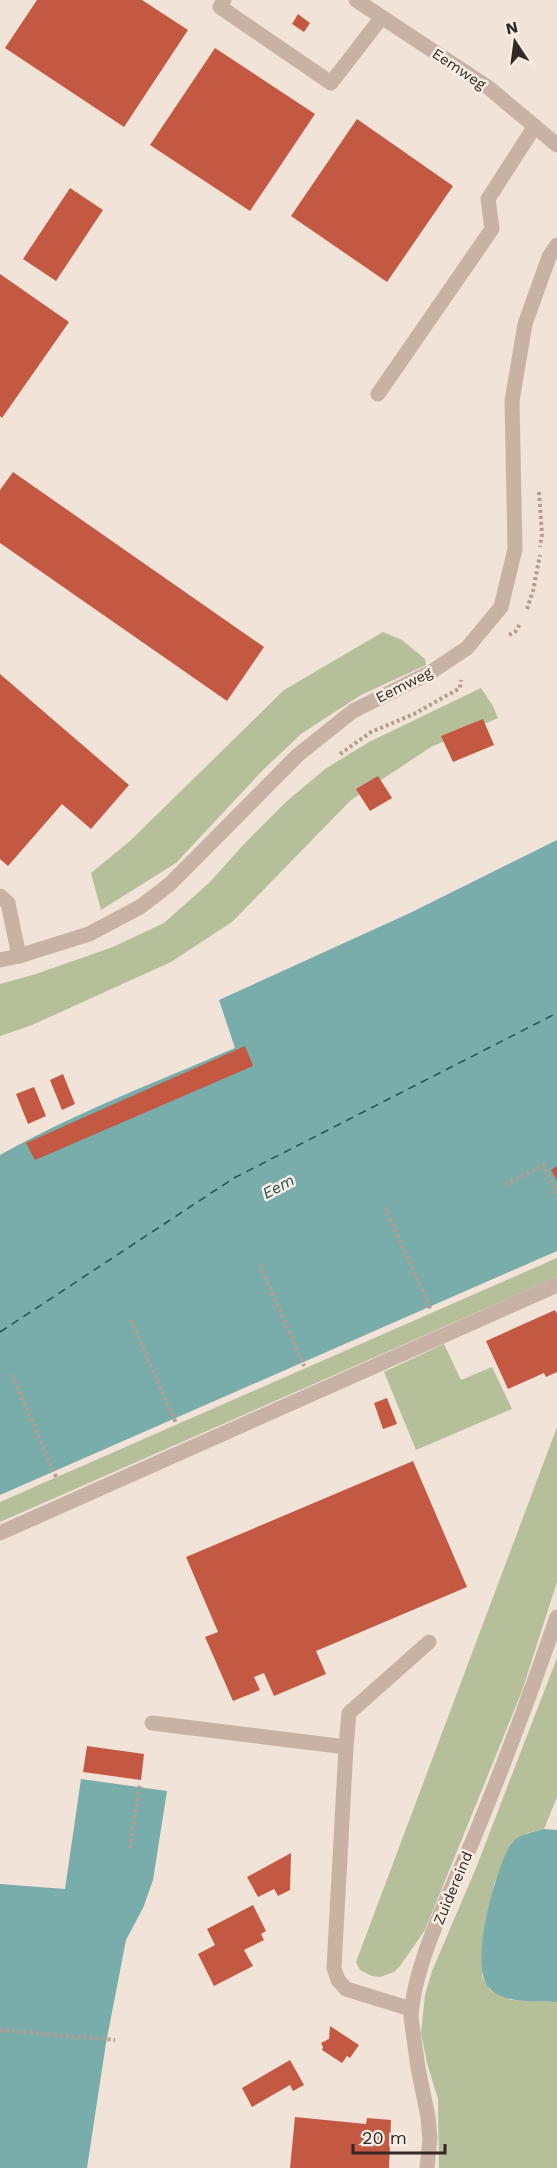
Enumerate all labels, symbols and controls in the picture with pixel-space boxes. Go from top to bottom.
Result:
north arrow [485,12,545,72]
text: N [504,17,520,38]
street label: Eemweg [429,44,489,94]
street label: Eemweg [373,663,435,707]
water label: Eem [259,1170,298,1203]
street label: Zuidereind [430,1849,476,1927]
scale bar [353,2117,444,2155]
text: 20 m [362,2127,407,2148]

